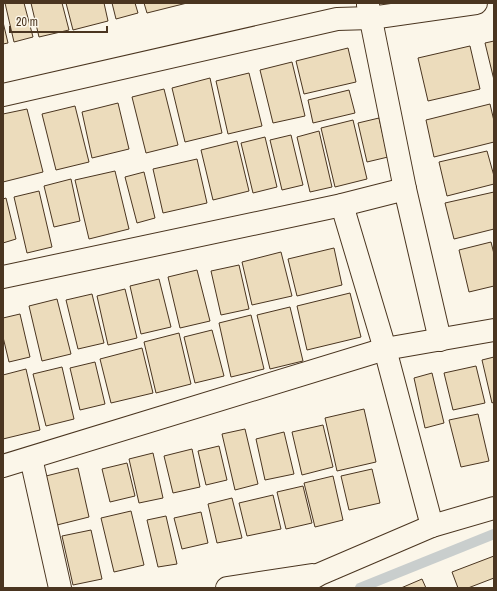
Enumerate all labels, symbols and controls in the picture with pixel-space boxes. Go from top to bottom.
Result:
scale bar [10,8,107,34]
text: 20 m [16,14,38,30]

